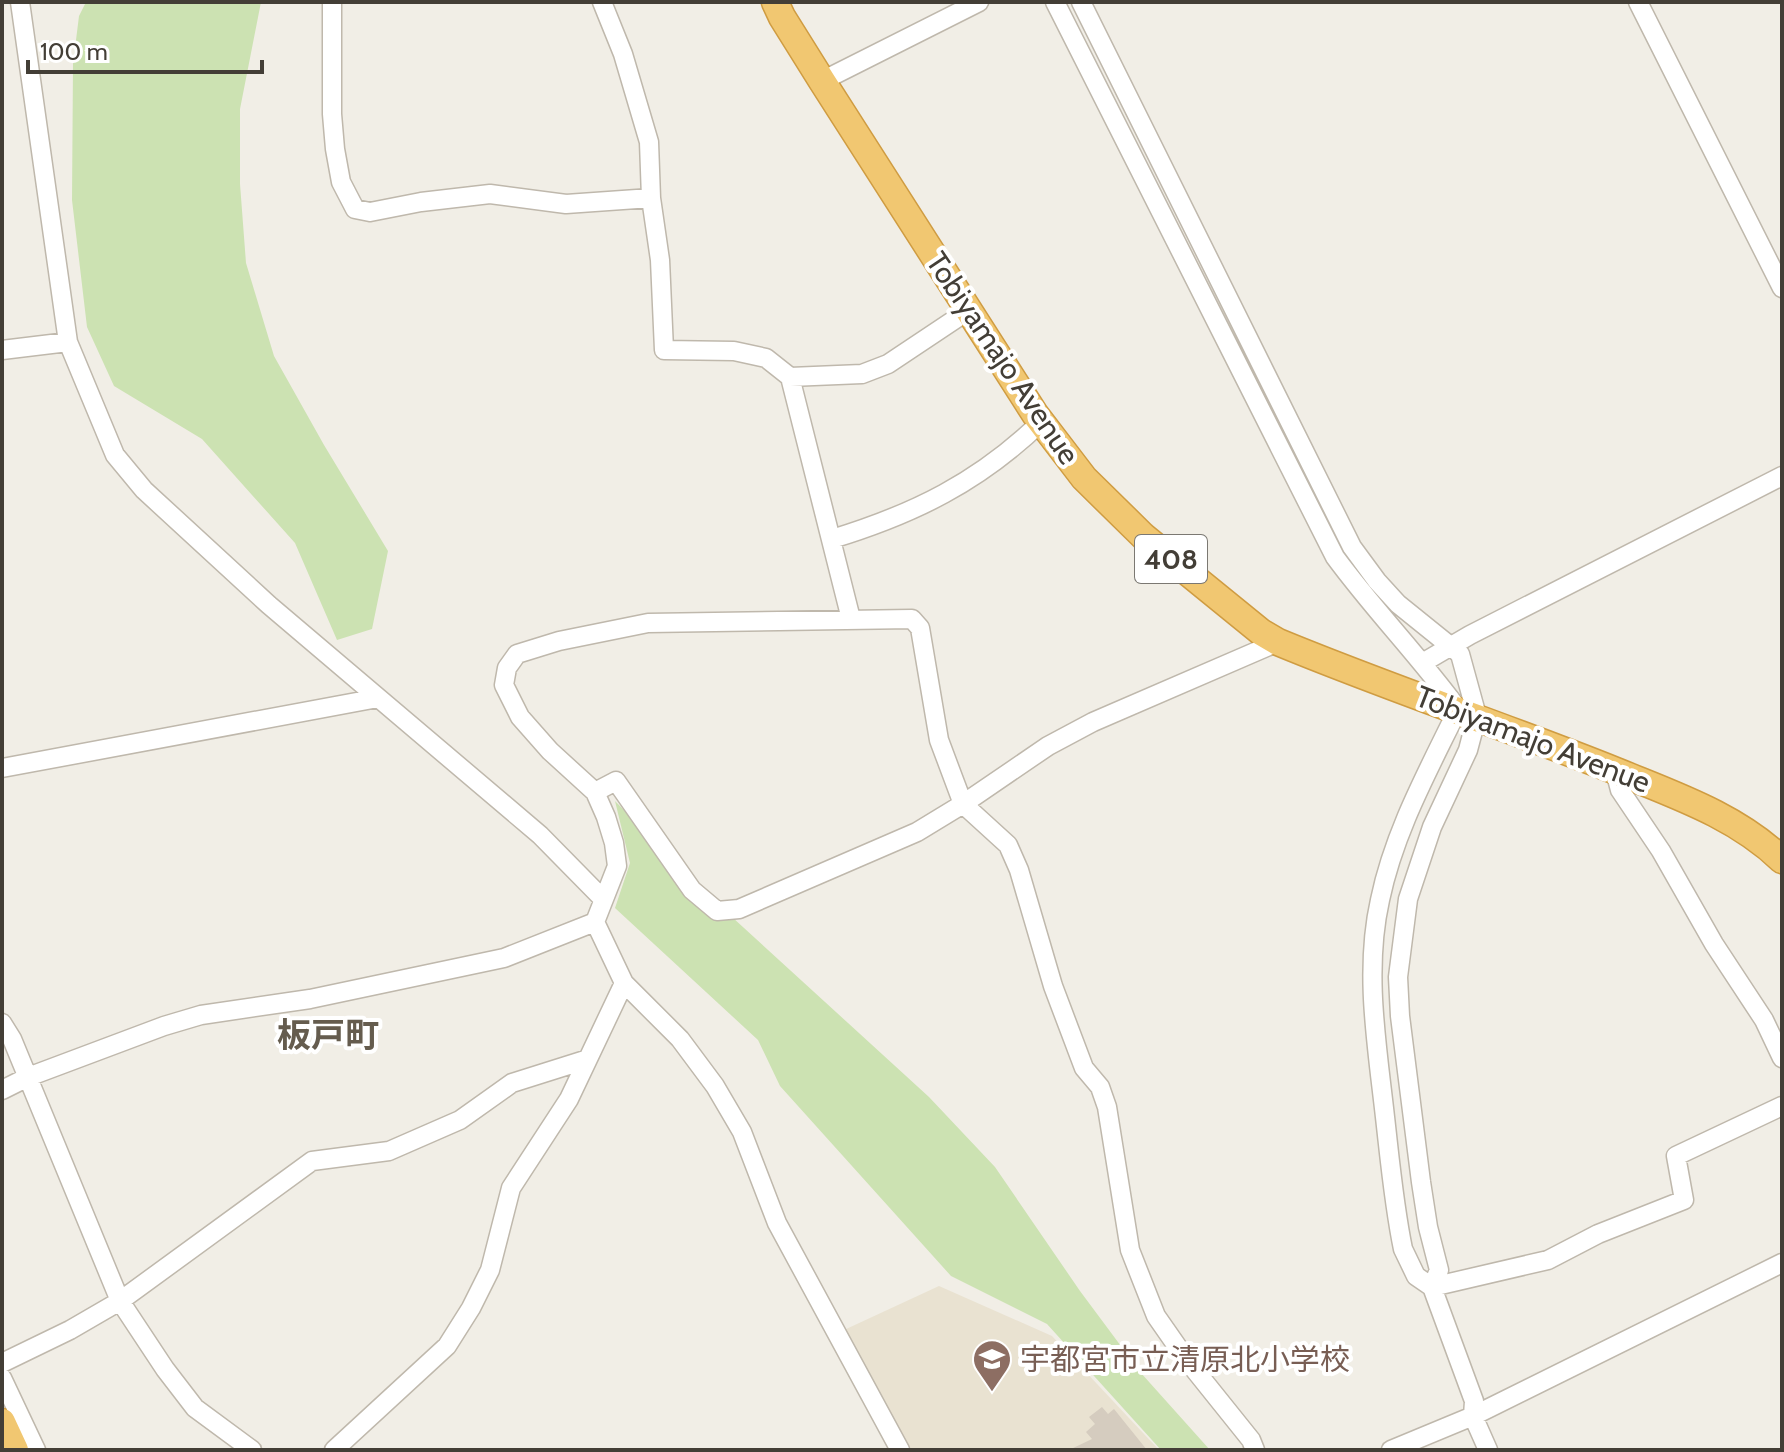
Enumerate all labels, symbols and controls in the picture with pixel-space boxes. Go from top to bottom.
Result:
scale bar [28,24,262,74]
text: 100 m [40,37,108,66]
street label: Tobiyamajo Avenue [918,245,1088,471]
road number: 408 [1135,535,1207,583]
street label: Tobiyamajo Avenue [1411,677,1655,801]
district label: 板戸町 [277,1014,379,1056]
school or university icon: 宇都宮市立清原北小学校 [971,1338,1013,1393]
place label: 宇都宮市立清原北小学校 [1020,1341,1350,1378]

